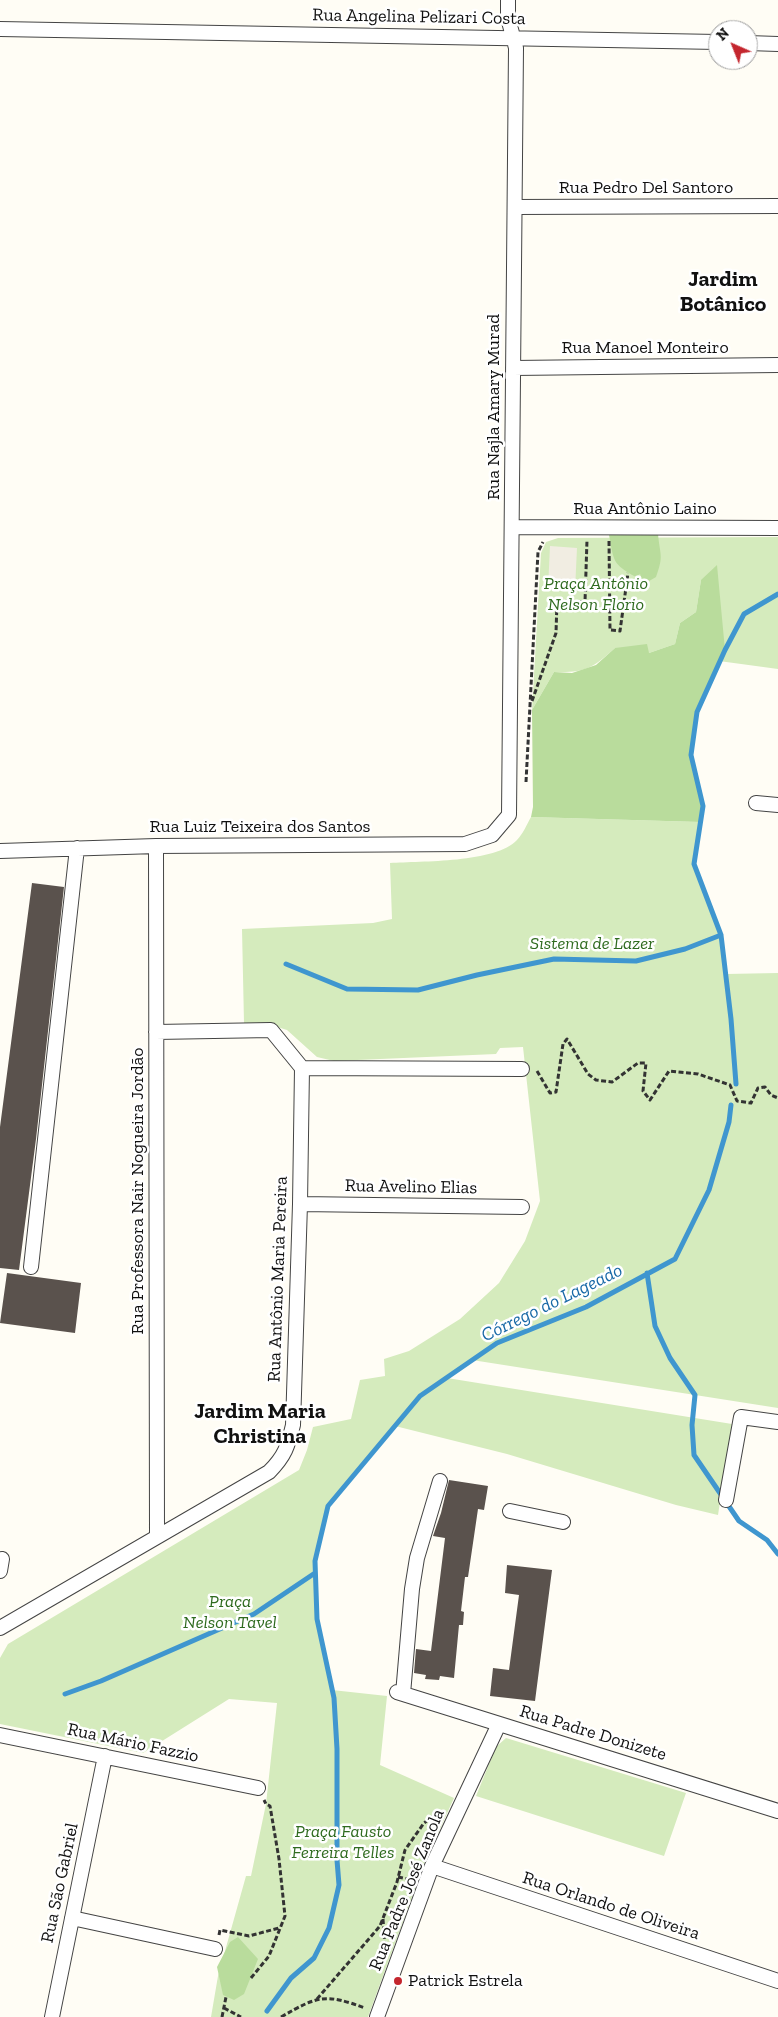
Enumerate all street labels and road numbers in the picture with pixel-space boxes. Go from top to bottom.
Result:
street label: Rua Angelina Pelizari Costa [312,4,526,30]
street label: Rua Pedro Del Santoro [559,177,733,199]
street label: Rua Najla Amary Murad [483,314,505,500]
street label: Rua Manoel Monteiro [561,337,729,359]
street label: Rua Antônio Laino [573,498,717,520]
street label: Rua Luiz Teixeira dos Santos [149,816,371,838]
street label: Rua Professora Nair Nogueira Jordão [127,1047,149,1335]
street label: Rua Avelino Elias [345,1175,477,1199]
street label: Rua Antônio Maria Pereira [264,1176,292,1382]
street label: Rua Padre Donizete [517,1700,669,1766]
street label: Rua Mário Fazzio [65,1719,201,1767]
street label: Rua Padre José Zanola [365,1806,449,1974]
street label: Rua São Gabriel [37,1821,83,1945]
street label: Rua Orlando de Oliveira [520,1867,702,1945]

